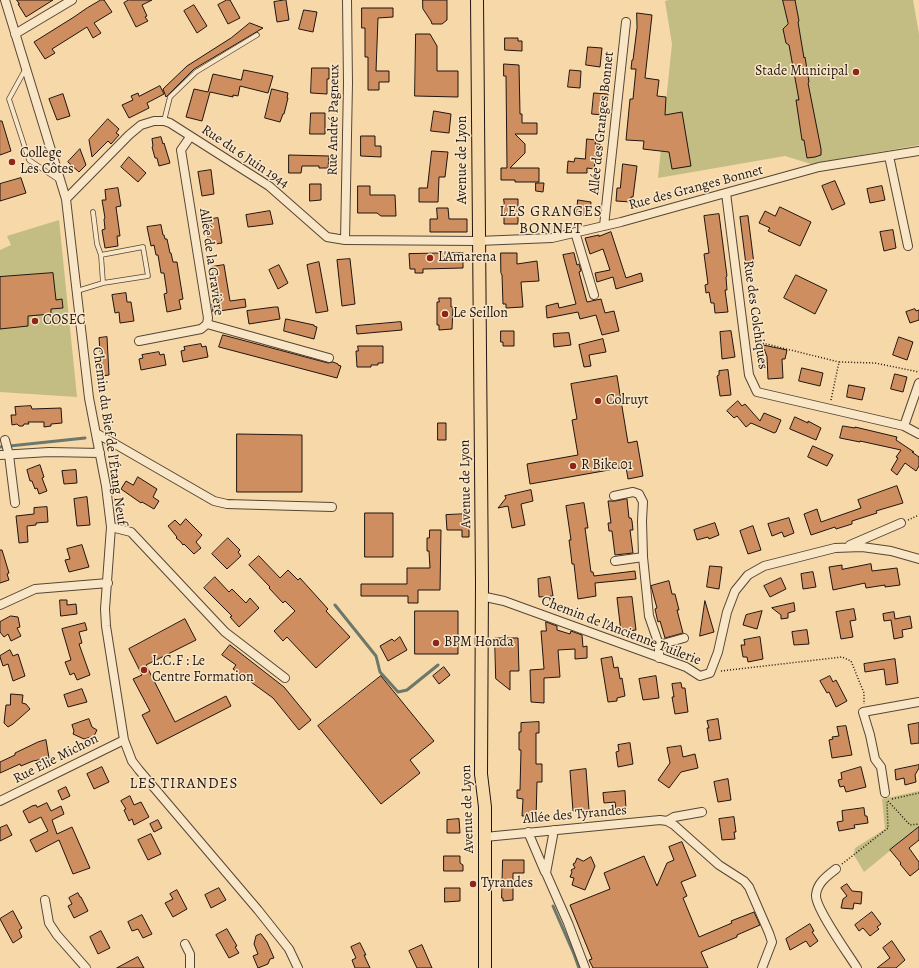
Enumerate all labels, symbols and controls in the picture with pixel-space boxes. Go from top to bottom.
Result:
street label: Allée des Granges Bonnet [586,51,618,195]
street label: Rue André Pagneux [325,64,343,176]
place label: Stade Municipal [755,64,848,80]
marker: Stade Municipal [851,67,861,77]
street label: Avenue de Lyon [455,116,471,204]
street label: Rue du 6 Juin 1944 [198,122,292,192]
place label: Collège Les Côtes [20,146,74,178]
marker: Collège Les Côtes [7,157,17,167]
street label: Rue des Granges Bonnet [627,162,765,214]
district label: LES GRANGES BONNET [499,203,603,238]
street label: Allée de la Gravière [195,207,227,317]
place label: L'Amarena [438,250,497,266]
marker: L'Amarena [425,253,435,263]
street label: Rue des Colchiques [739,259,771,371]
place label: Le Seillon [453,306,508,322]
marker: Le Seillon [440,309,450,319]
place label: COSEC [43,313,85,329]
marker: COSEC [30,316,40,326]
street label: Chemin du Bief de l'Étang Neuf [88,346,130,526]
place label: Colruyt [606,393,649,409]
marker: Colruyt [593,396,603,406]
street label: Avenue de Lyon [457,440,475,528]
place label: R Bike 01 [581,458,632,474]
marker: R Bike 01 [568,461,578,471]
street label: Chemin de l'Ancienne Tuilerie [539,593,703,669]
place label: BPM Honda [444,635,514,651]
marker: BPM Honda [431,638,441,648]
place label: L.C.F : Le Centre Formation [152,654,254,686]
marker: L.C.F : Le Centre Formation [139,665,149,675]
street label: Rue Elie Michon [11,730,101,788]
street label: Avenue de Lyon [458,764,478,854]
district label: LES TIRANDES [130,775,238,793]
street label: Allée des Tyrandes [522,802,628,828]
place label: Tyrandes [481,876,533,892]
marker: Tyrandes [468,879,478,889]

